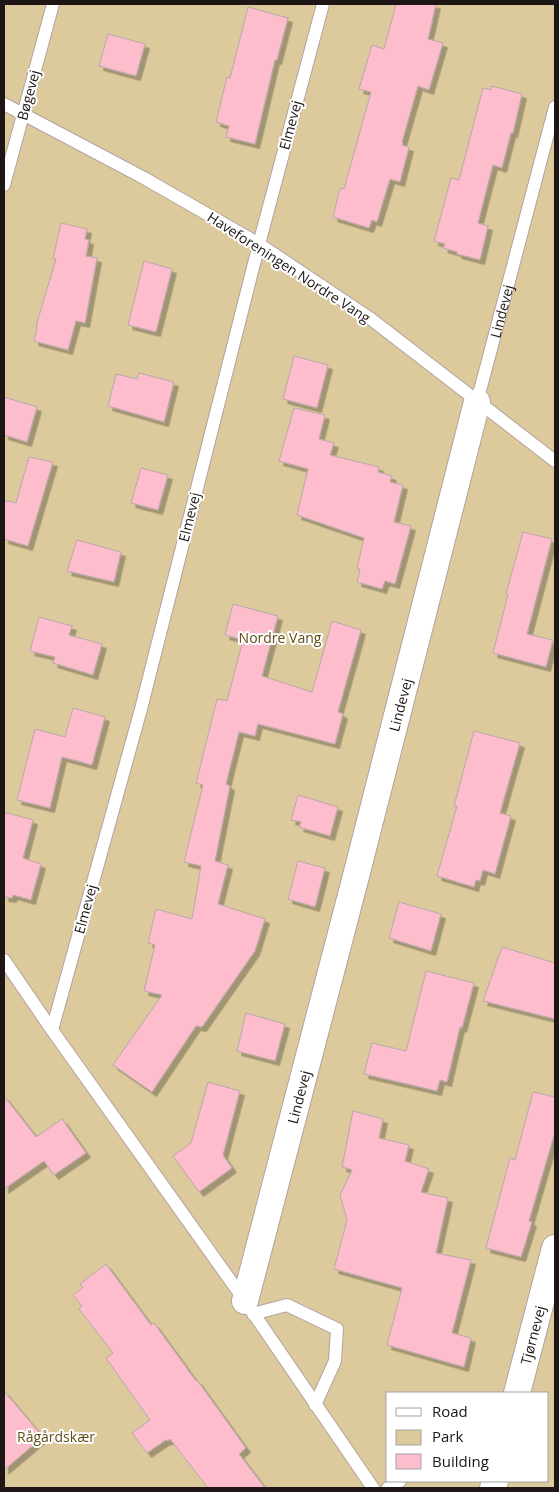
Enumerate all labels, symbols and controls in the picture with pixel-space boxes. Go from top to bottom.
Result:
street label: Bøgevej [12,68,44,122]
street label: Elmevej [274,98,306,152]
street label: Haveforeningen Nordre Vang [204,207,375,327]
street label: Lindevej [485,282,517,340]
street label: Elmevej [174,490,204,544]
park label: Nordre Vang [239,628,322,647]
street label: Lindevej [384,676,416,733]
street label: Elmevej [69,882,101,936]
street label: Lindevej [282,1068,314,1126]
street label: Tjørnevej [515,1303,549,1367]
legend [386,1392,549,1482]
text: Road [432,1401,468,1421]
text: Park [432,1426,463,1446]
park label: Rågårdskær [17,1427,95,1446]
text: Building [432,1451,489,1471]

